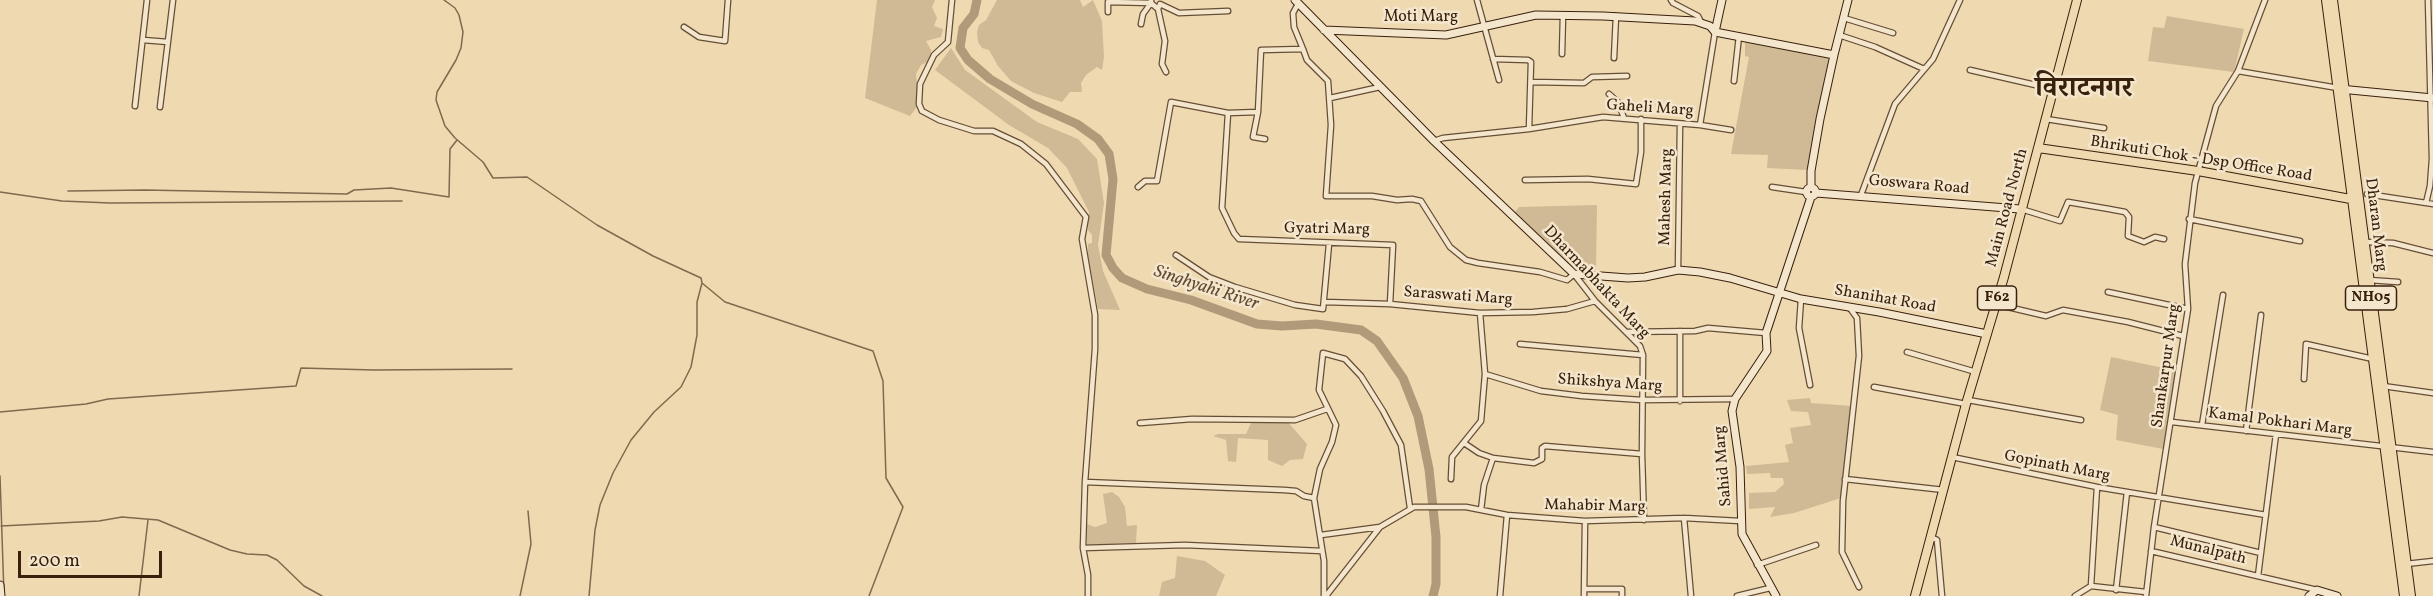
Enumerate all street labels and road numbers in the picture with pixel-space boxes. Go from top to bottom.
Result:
street label: Moti Marg [1384,8,1458,28]
street label: Gaheli Marg [1606,96,1694,122]
street label: Bhrikuti Chok - Dsp Office Road [2089,133,2313,187]
street label: Main Road North [1983,147,2033,269]
street label: Mahesh Marg [1657,148,1677,246]
street label: Goswara Road [1868,172,1970,200]
street label: Dharan Marg [2360,177,2390,273]
street label: Gyatri Marg [1284,220,1370,240]
street label: Dharmabhakta Marg [1539,223,1653,343]
street label: Shanihat Road [1833,282,1937,318]
street label: Saraswati Marg [1403,284,1513,310]
road number: F62 [1978,286,2016,310]
road number: NH05 [2346,286,2396,310]
street label: Shankarpur Marg [2149,303,2185,429]
street label: Shikshya Marg [1557,371,1663,397]
street label: Kamal Pokhari Marg [2207,405,2353,441]
street label: Sahid Marg [1711,425,1737,507]
street label: Gopinath Marg [2002,447,2112,487]
street label: Mahabir Marg [1544,497,1646,517]
street label: Munalpath [2168,532,2248,570]

